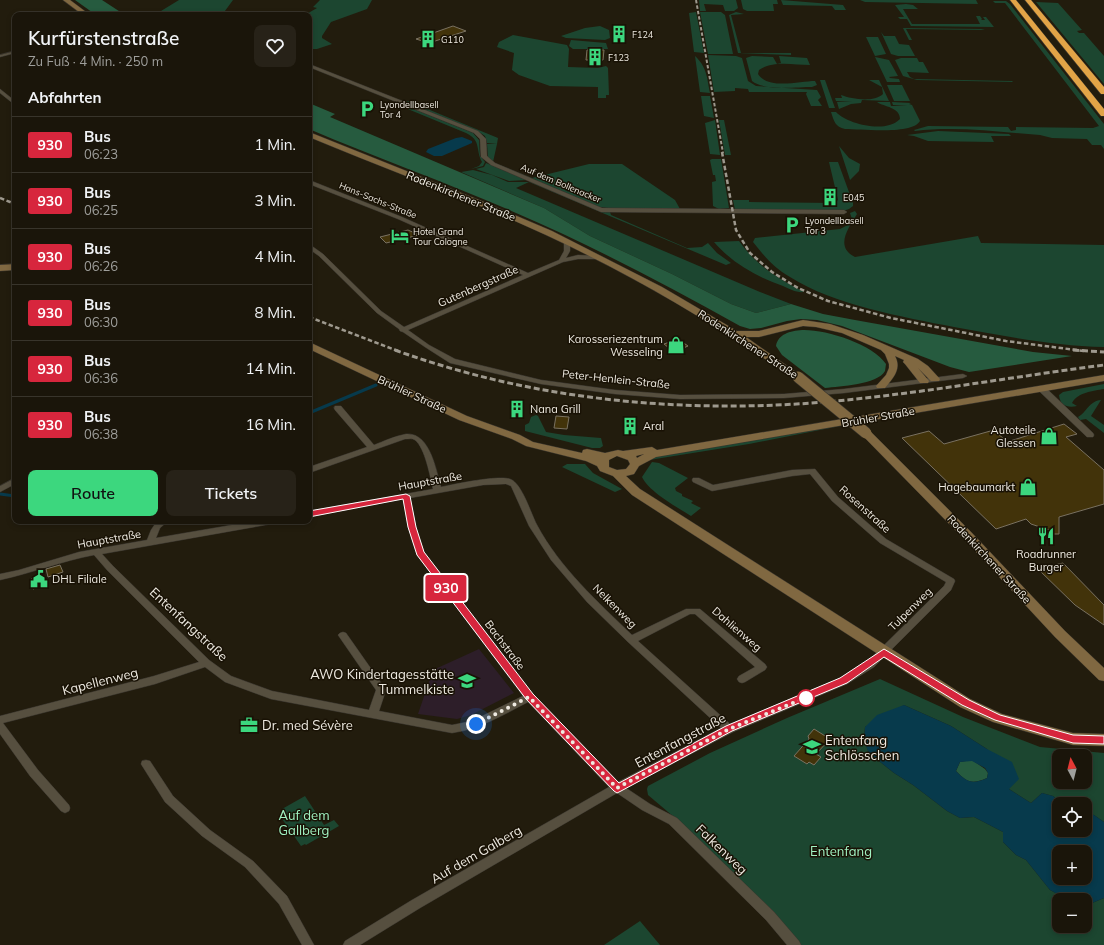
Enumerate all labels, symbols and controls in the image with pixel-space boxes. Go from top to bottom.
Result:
building icon: F124 [609,24,629,44]
button: heart [254,25,296,67]
text: Kurfürstenstraße [28,26,179,50]
building icon: G110 [418,29,438,49]
place label: F124 [632,29,654,40]
place label: G110 [441,34,464,45]
building icon: F123 [585,47,605,67]
place label: F123 [608,52,629,63]
text: Zu Fuß · 4 Min. · 250 m [28,53,163,69]
text: Abfahrten [28,88,101,107]
parking icon: Lyondellbasell Tor 4 [357,99,377,119]
place label: Lyondellbasell Tor 4 [380,99,439,120]
text: Bus [84,127,111,146]
text: 1 Min. [254,135,296,154]
text: 930 [37,136,63,154]
text: 06:23 [84,146,118,162]
street label: Auf dem Bollenacker [519,161,603,205]
street label: Rodenkirchener Straße [404,168,518,224]
street label: Hans-Sachs-Straße [338,179,418,221]
text: Bus [84,183,111,202]
building icon: E045 [820,187,840,207]
text: 3 Min. [254,191,296,210]
text: 930 [37,192,63,210]
place label: E045 [843,192,865,203]
text: 06:25 [84,202,118,218]
parking icon: Lyondellbasell Tor 3 [782,215,802,235]
place label: Lyondellbasell Tor 3 [805,215,864,236]
hotel icon: Hotel Grand Tour Cologne [390,226,410,246]
place label: Hotel Grand Tour Cologne [413,226,468,247]
text: Bus [84,239,111,258]
text: 4 Min. [254,247,296,266]
text: 930 [37,248,63,266]
text: 06:26 [84,258,118,274]
street label: Gutenbergstraße [436,262,520,310]
text: Bus [84,295,111,314]
text: 8 Min. [254,303,296,322]
text: 930 [37,304,63,322]
street label: Rodenkirchener Straße [695,306,801,382]
text: 06:30 [84,314,118,330]
place label: Karosseriezentrum Wesseling [568,332,663,359]
shop icon: Karosseriezentrum Wesseling [666,335,686,355]
text: Bus [84,351,111,370]
text: 14 Min. [245,359,296,378]
text: 930 [37,360,63,378]
street label: Peter-Henlein-Straße [561,366,671,392]
text: 06:36 [84,370,118,386]
street label: Brühler Straße [376,372,448,416]
building icon: Nana Grill [507,399,527,419]
place label: Nana Grill [530,402,581,416]
street label: Brühler Straße [840,404,916,430]
text: Bus [84,407,111,426]
text: 16 Min. [245,415,296,434]
text: 930 [37,416,63,434]
building icon: Aral [620,416,640,436]
place label: Aral [643,419,664,433]
place label: Autoteile Glessen [991,423,1036,450]
text: 06:38 [84,426,118,442]
shop icon: Autoteile Glessen [1039,426,1059,446]
street label: Hauptstraße [397,469,463,493]
button: Route [28,470,158,516]
button: Tickets [166,470,296,516]
shop icon: Hagebaumarkt [1018,477,1038,497]
place label: Hagebaumarkt [938,480,1015,494]
street label: Rosenstraße [836,482,894,536]
street label: Rodenkirchener Straße [944,512,1034,606]
restaurant icon: Roadrunner Burger [1036,526,1056,546]
street label: Hauptstraße [76,527,142,551]
place label: Roadrunner Burger [1016,547,1076,574]
public building icon: DHL Filiale [29,569,49,589]
place label: DHL Filiale [52,572,107,586]
line badge: 930 [423,575,469,601]
text: 930 [433,579,459,597]
street label: Nelkenweg [590,581,640,631]
street label: Entenfangstraße [147,584,231,664]
street label: Tulpenweg [885,584,935,634]
street label: Dahlienweg [709,604,765,654]
street label: Bachstraße [482,617,528,673]
street label: Kapellenweg [60,664,140,698]
place label: AWO Kindertagesstätte Tummelkiste [310,666,454,697]
school or university icon: AWO Kindertagesstätte Tummelkiste [457,671,477,691]
unlabelled marker [797,689,815,707]
street label: Entenfangstraße [632,709,728,771]
your location [466,714,486,734]
office icon: Dr. med Sévère [239,715,259,735]
place label: Dr. med Sévère [262,717,353,733]
place label: Entenfang Schlösschen [825,732,899,763]
school or university icon: Entenfang Schlösschen [802,737,822,757]
north arrow [1052,749,1092,789]
map controls [1052,749,1092,933]
button: locate [1052,797,1092,837]
park label: Auf dem Gallberg [278,807,330,838]
street label: Falkenweg [693,821,751,877]
street label: Auf dem Galberg [428,822,524,886]
park label: Entenfang [810,843,872,859]
button: + [1052,845,1092,885]
button: − [1052,893,1092,933]

